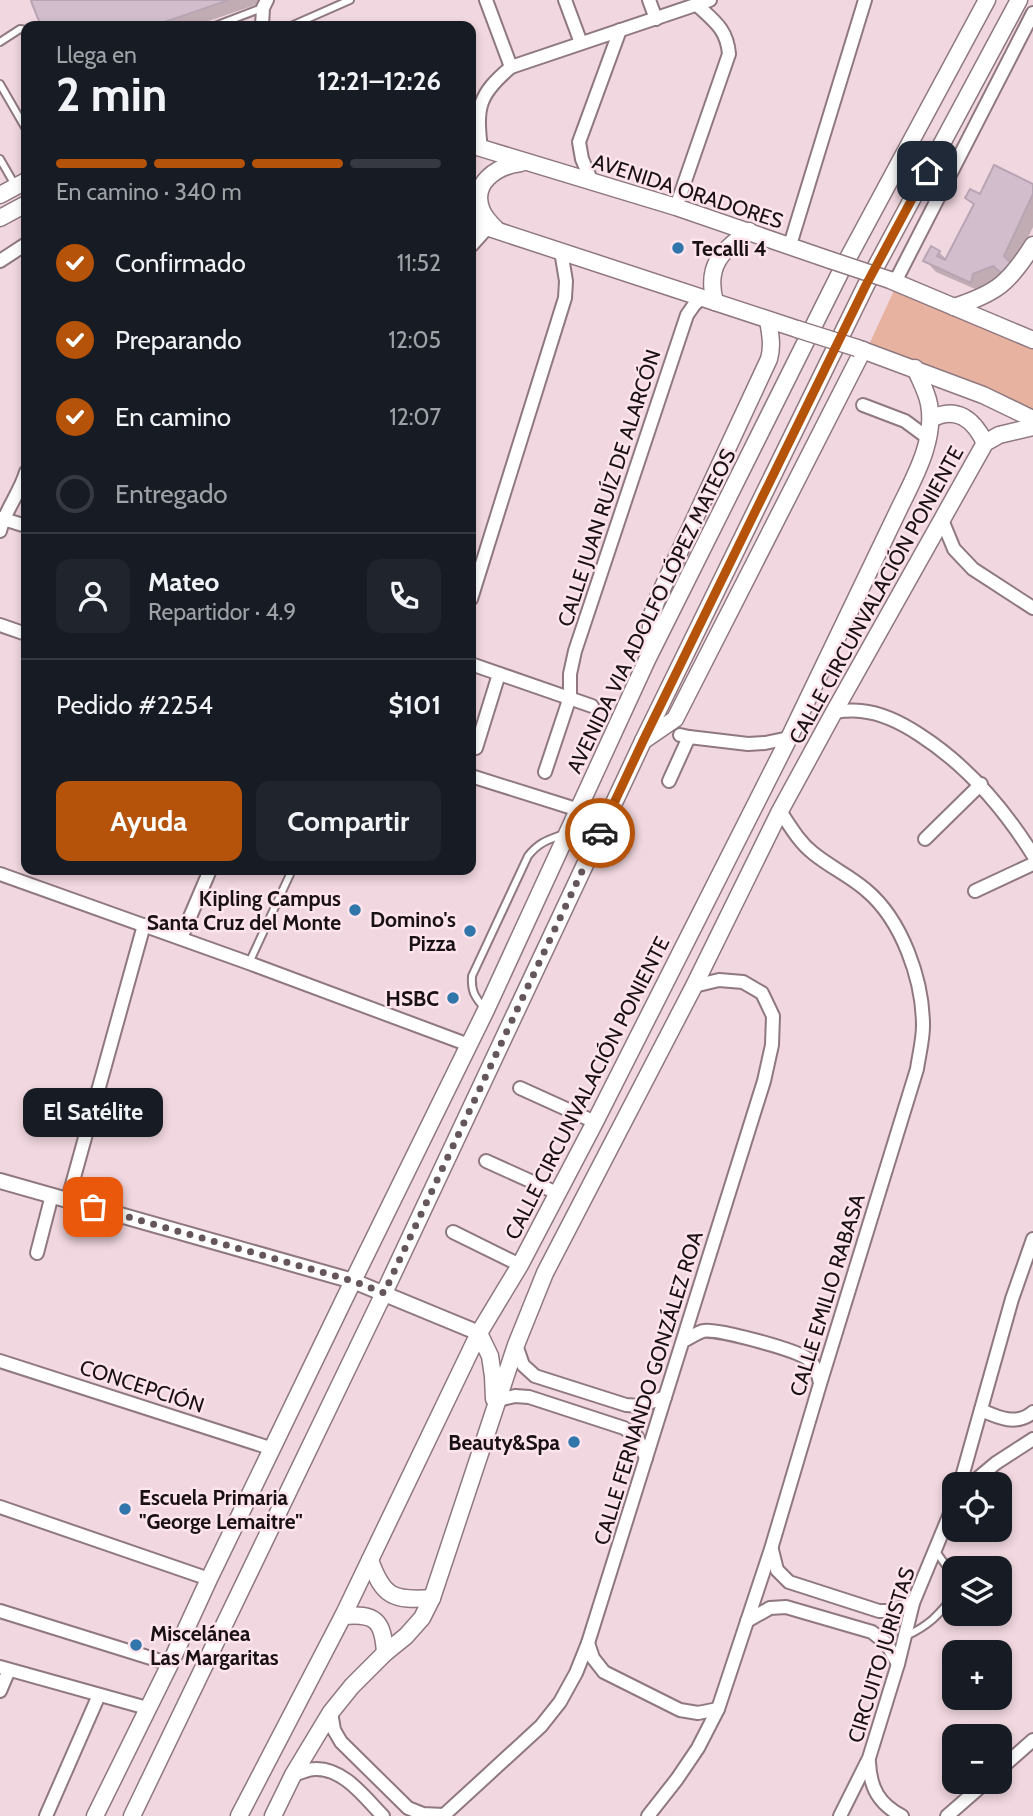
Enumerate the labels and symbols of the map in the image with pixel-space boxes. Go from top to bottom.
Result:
pin [897,141,957,201]
street label: AVENIDA ORADORES [590,148,786,234]
place label: Tecalli 4 [692,236,767,261]
marker: Tecalli 4 [670,240,686,256]
street label: CALLE JUAN RUÍZ DE ALARCÓN [552,346,666,630]
street label: CALLE CIRCUNVALACIÓN PONIENTE [783,442,969,748]
street label: AVENIDA VIA ADOLFO LÓPEZ MATEOS [561,445,741,777]
courier [565,798,635,868]
place label: Kipling Campus Santa Cruz del Monte [147,886,341,935]
marker: Kipling Campus Santa Cruz del Monte [347,902,363,918]
place label: Domino's Pizza [370,907,457,956]
marker: Domino's Pizza [462,923,478,939]
street label: CALLE CIRCUNVALACIÓN PONIENTE [499,932,675,1244]
place label: HSBC [386,986,439,1011]
marker: HSBC [445,990,461,1006]
callout: El Satélite [23,1088,163,1137]
pin [63,1177,123,1237]
street label: CALLE EMILIO RABASA [784,1191,870,1399]
street label: CALLE FERNANDO GONZÁLEZ ROA [588,1228,708,1548]
street label: CONCEPCIÓN [77,1354,207,1418]
place label: Beauty&Spa [448,1430,561,1455]
marker: Beauty&Spa [566,1434,582,1450]
place label: Escuela Primaria "George Lemaitre" [139,1485,303,1534]
marker: Escuela Primaria "George Lemaitre" [117,1501,133,1517]
street label: CIRCUITO JURISTAS [842,1564,920,1746]
place label: Miscelánea Las Margaritas [150,1621,279,1670]
marker: Miscelánea Las Margaritas [128,1637,144,1653]

